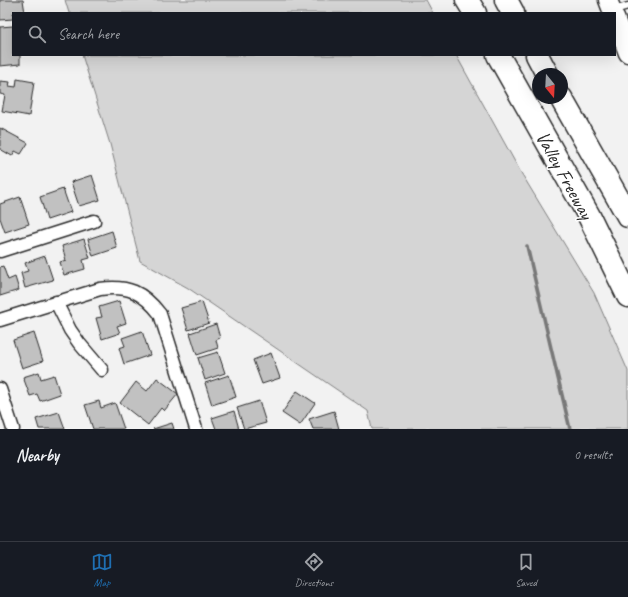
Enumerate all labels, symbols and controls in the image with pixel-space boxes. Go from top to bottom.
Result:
search box [12,12,616,56]
icon: search [26,23,48,45]
text: Search here [58,25,119,44]
north arrow [532,68,568,104]
street label: Valley Freeway [530,127,600,225]
text: Nearby [16,445,59,466]
text: 0 results [574,447,612,463]
tab: Map [91,551,113,589]
tab: Directions [295,551,333,589]
tab: Saved [515,551,537,589]

